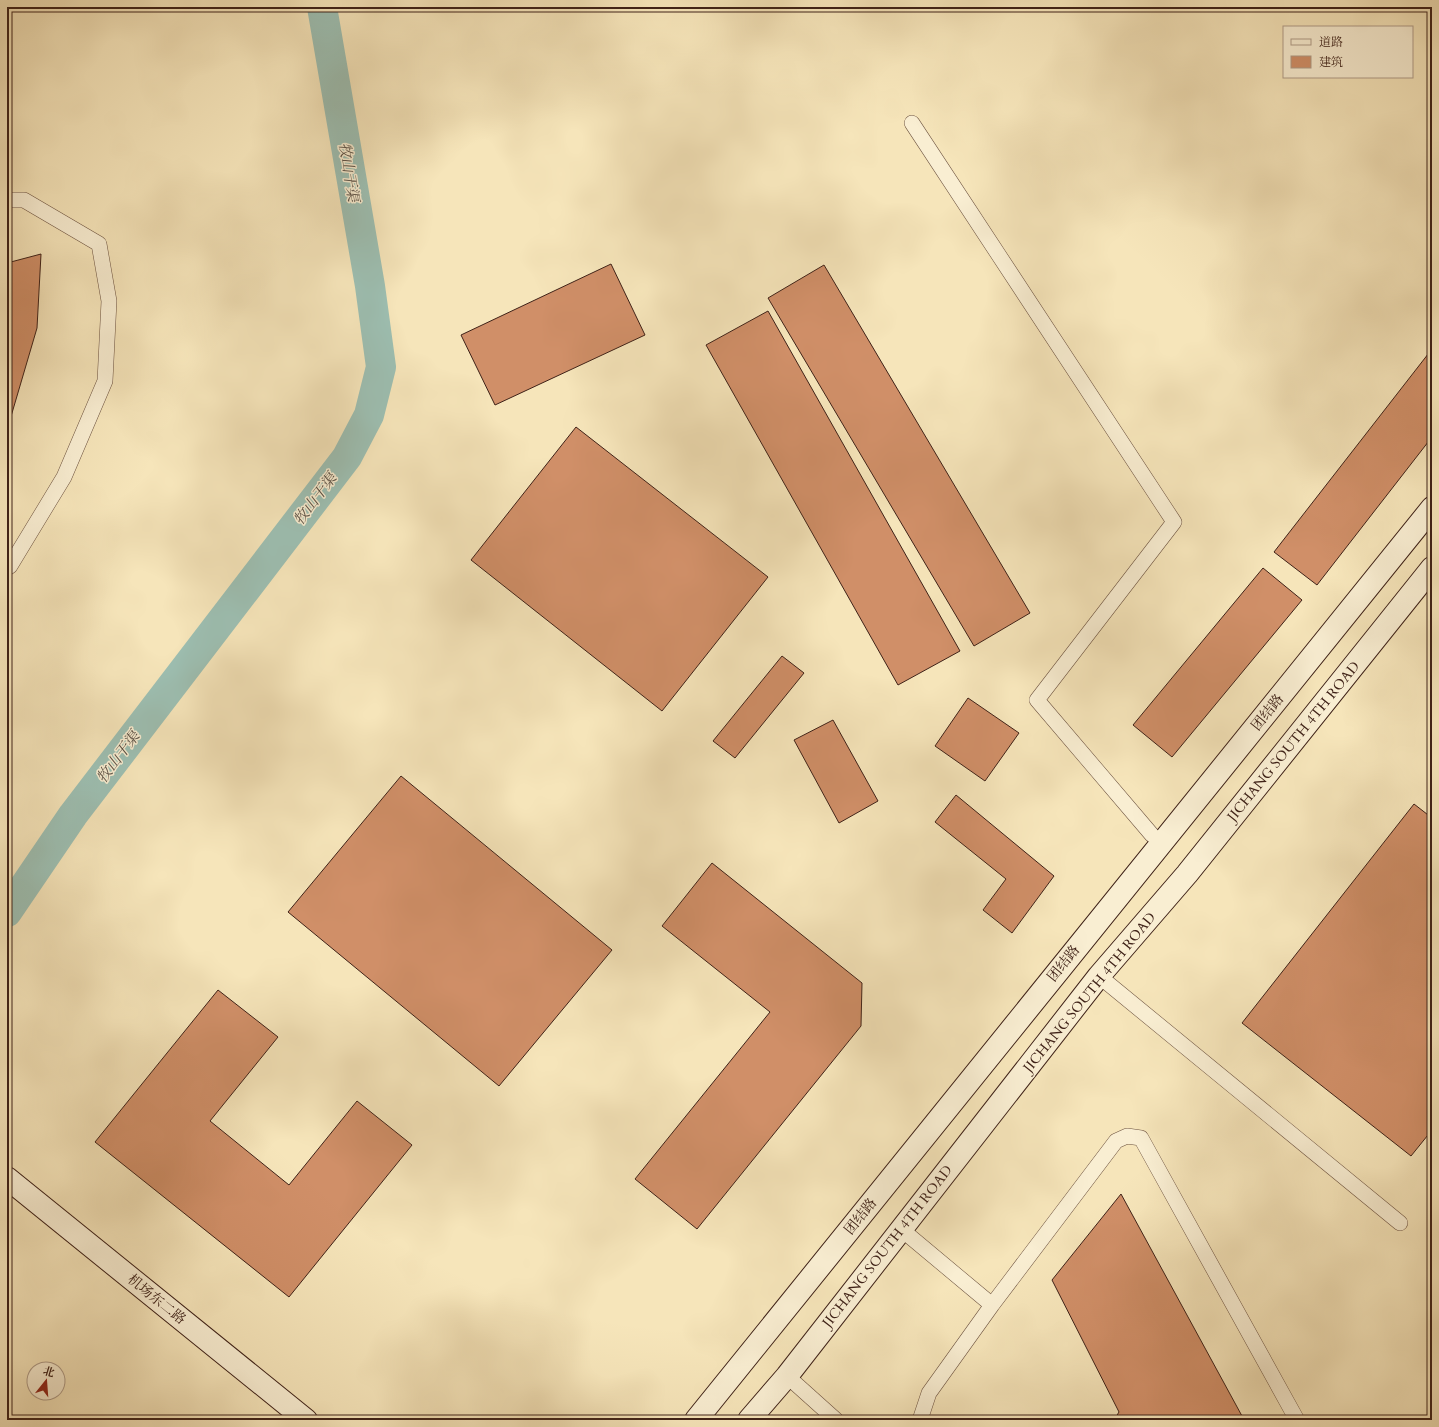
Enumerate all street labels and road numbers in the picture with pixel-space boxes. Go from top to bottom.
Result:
street label: JICHANG SOUTH 4TH ROAD [1222,657,1364,827]
street label: 团结路 [1247,690,1288,735]
street label: JICHANG SOUTH 4TH ROAD [1018,908,1160,1078]
street label: 团结路 [1043,941,1084,986]
street label: JICHANG SOUTH 4TH ROAD [817,1161,957,1333]
street label: 团结路 [840,1194,881,1239]
street label: 机场东二路 [124,1270,190,1329]

